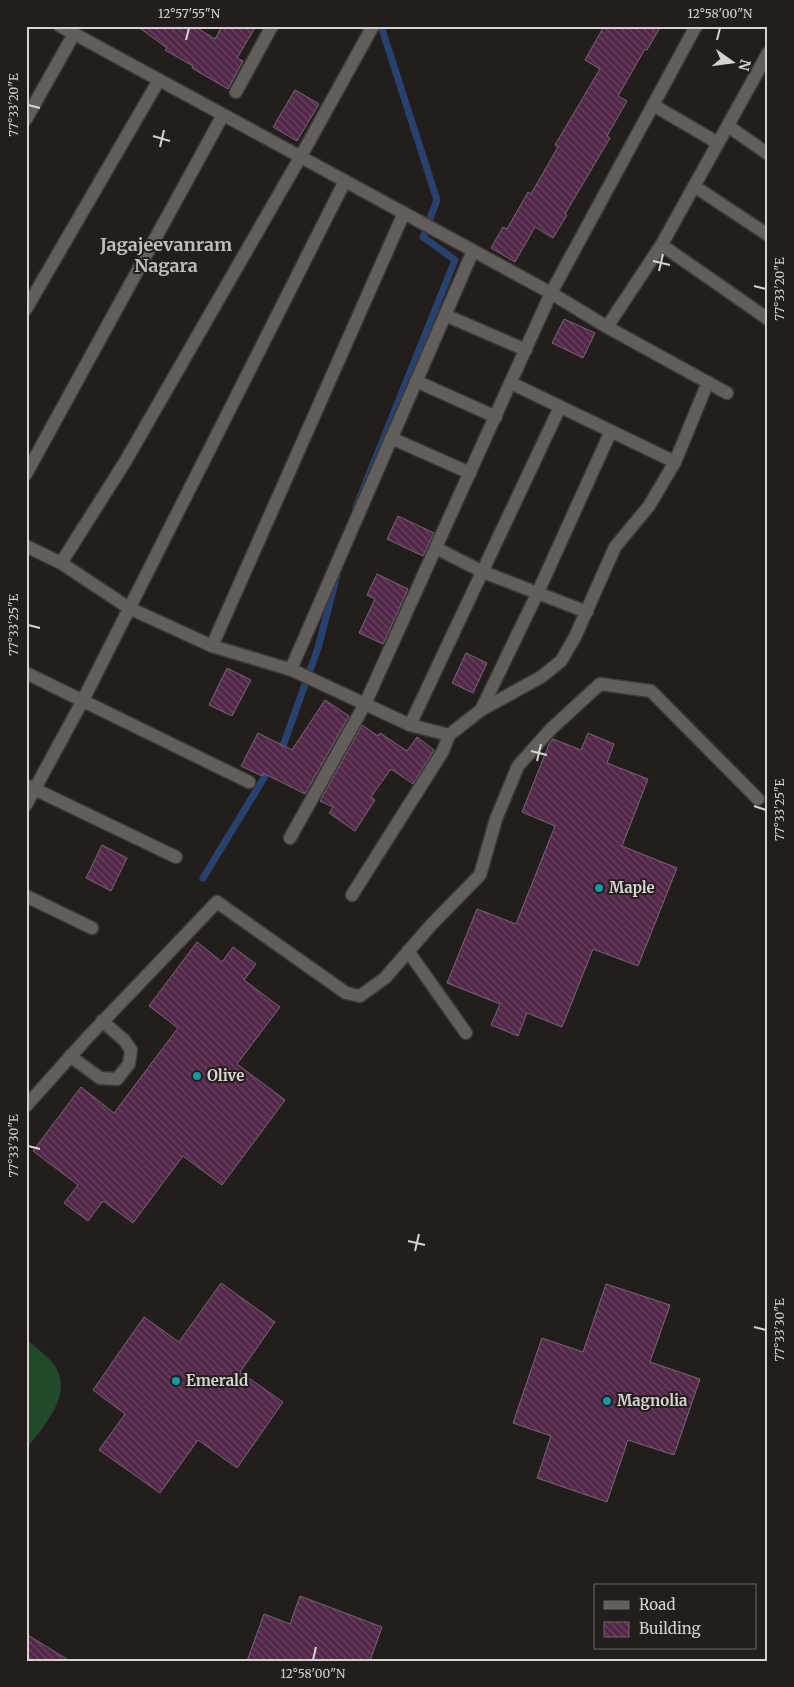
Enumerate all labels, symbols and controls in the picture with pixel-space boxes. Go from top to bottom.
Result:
text: 12°57'55"N [158,6,221,21]
text: 12°58'00"N [688,6,753,21]
north arrow [706,38,756,88]
text: N [735,58,755,73]
text: 77°33'20"E [6,73,21,137]
district label: Jagajeevanram Nagara [99,233,232,277]
text: 77°33'20"E [772,257,787,321]
text: 77°33'25"E [6,594,21,656]
text: 77°33'25"E [772,779,787,841]
place label: Maple [609,878,655,897]
marker: Maple [593,882,605,894]
place label: Olive [207,1066,244,1085]
marker: Olive [191,1070,203,1082]
text: 77°33'30"E [6,1114,21,1178]
text: 77°33'30"E [772,1298,787,1362]
place label: Emerald [186,1371,248,1390]
marker: Emerald [170,1375,182,1387]
place label: Magnolia [617,1391,688,1410]
marker: Magnolia [601,1395,613,1407]
legend [594,1584,756,1650]
text: Road [639,1595,675,1614]
text: Building [639,1619,701,1638]
text: 12°58'00"N [281,1666,346,1681]

